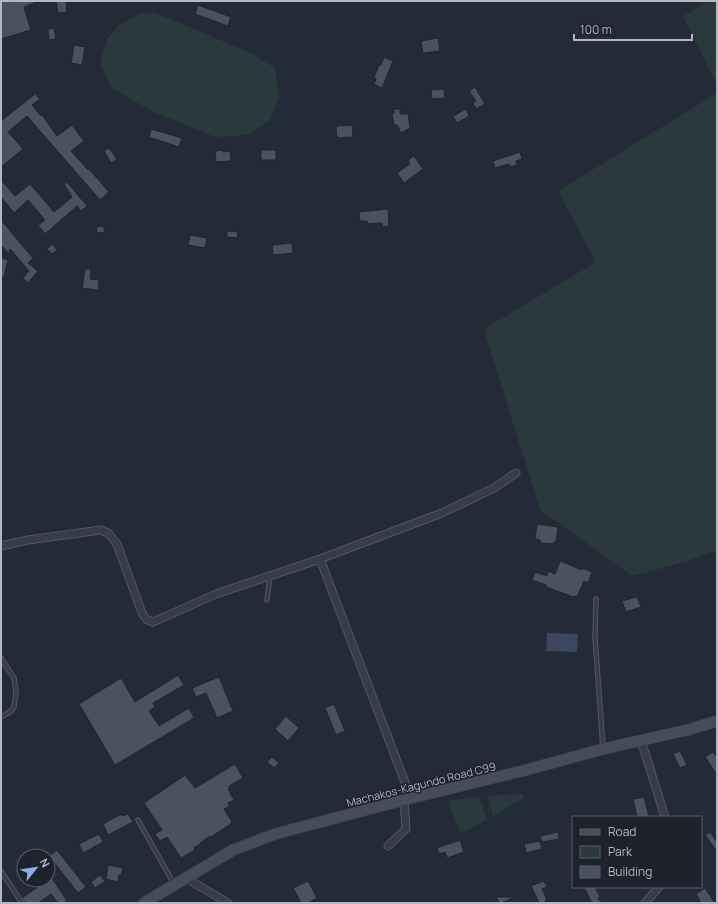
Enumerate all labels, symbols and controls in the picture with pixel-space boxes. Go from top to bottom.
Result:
scale bar [574,16,692,42]
text: 100 m [580,21,612,38]
street label: Machakos-Kagundo Road C99 [345,758,497,810]
legend [572,816,702,888]
text: Road [608,823,636,840]
text: Park [608,843,633,860]
north arrow [16,848,56,888]
text: N [37,856,54,870]
text: Building [608,863,652,880]

